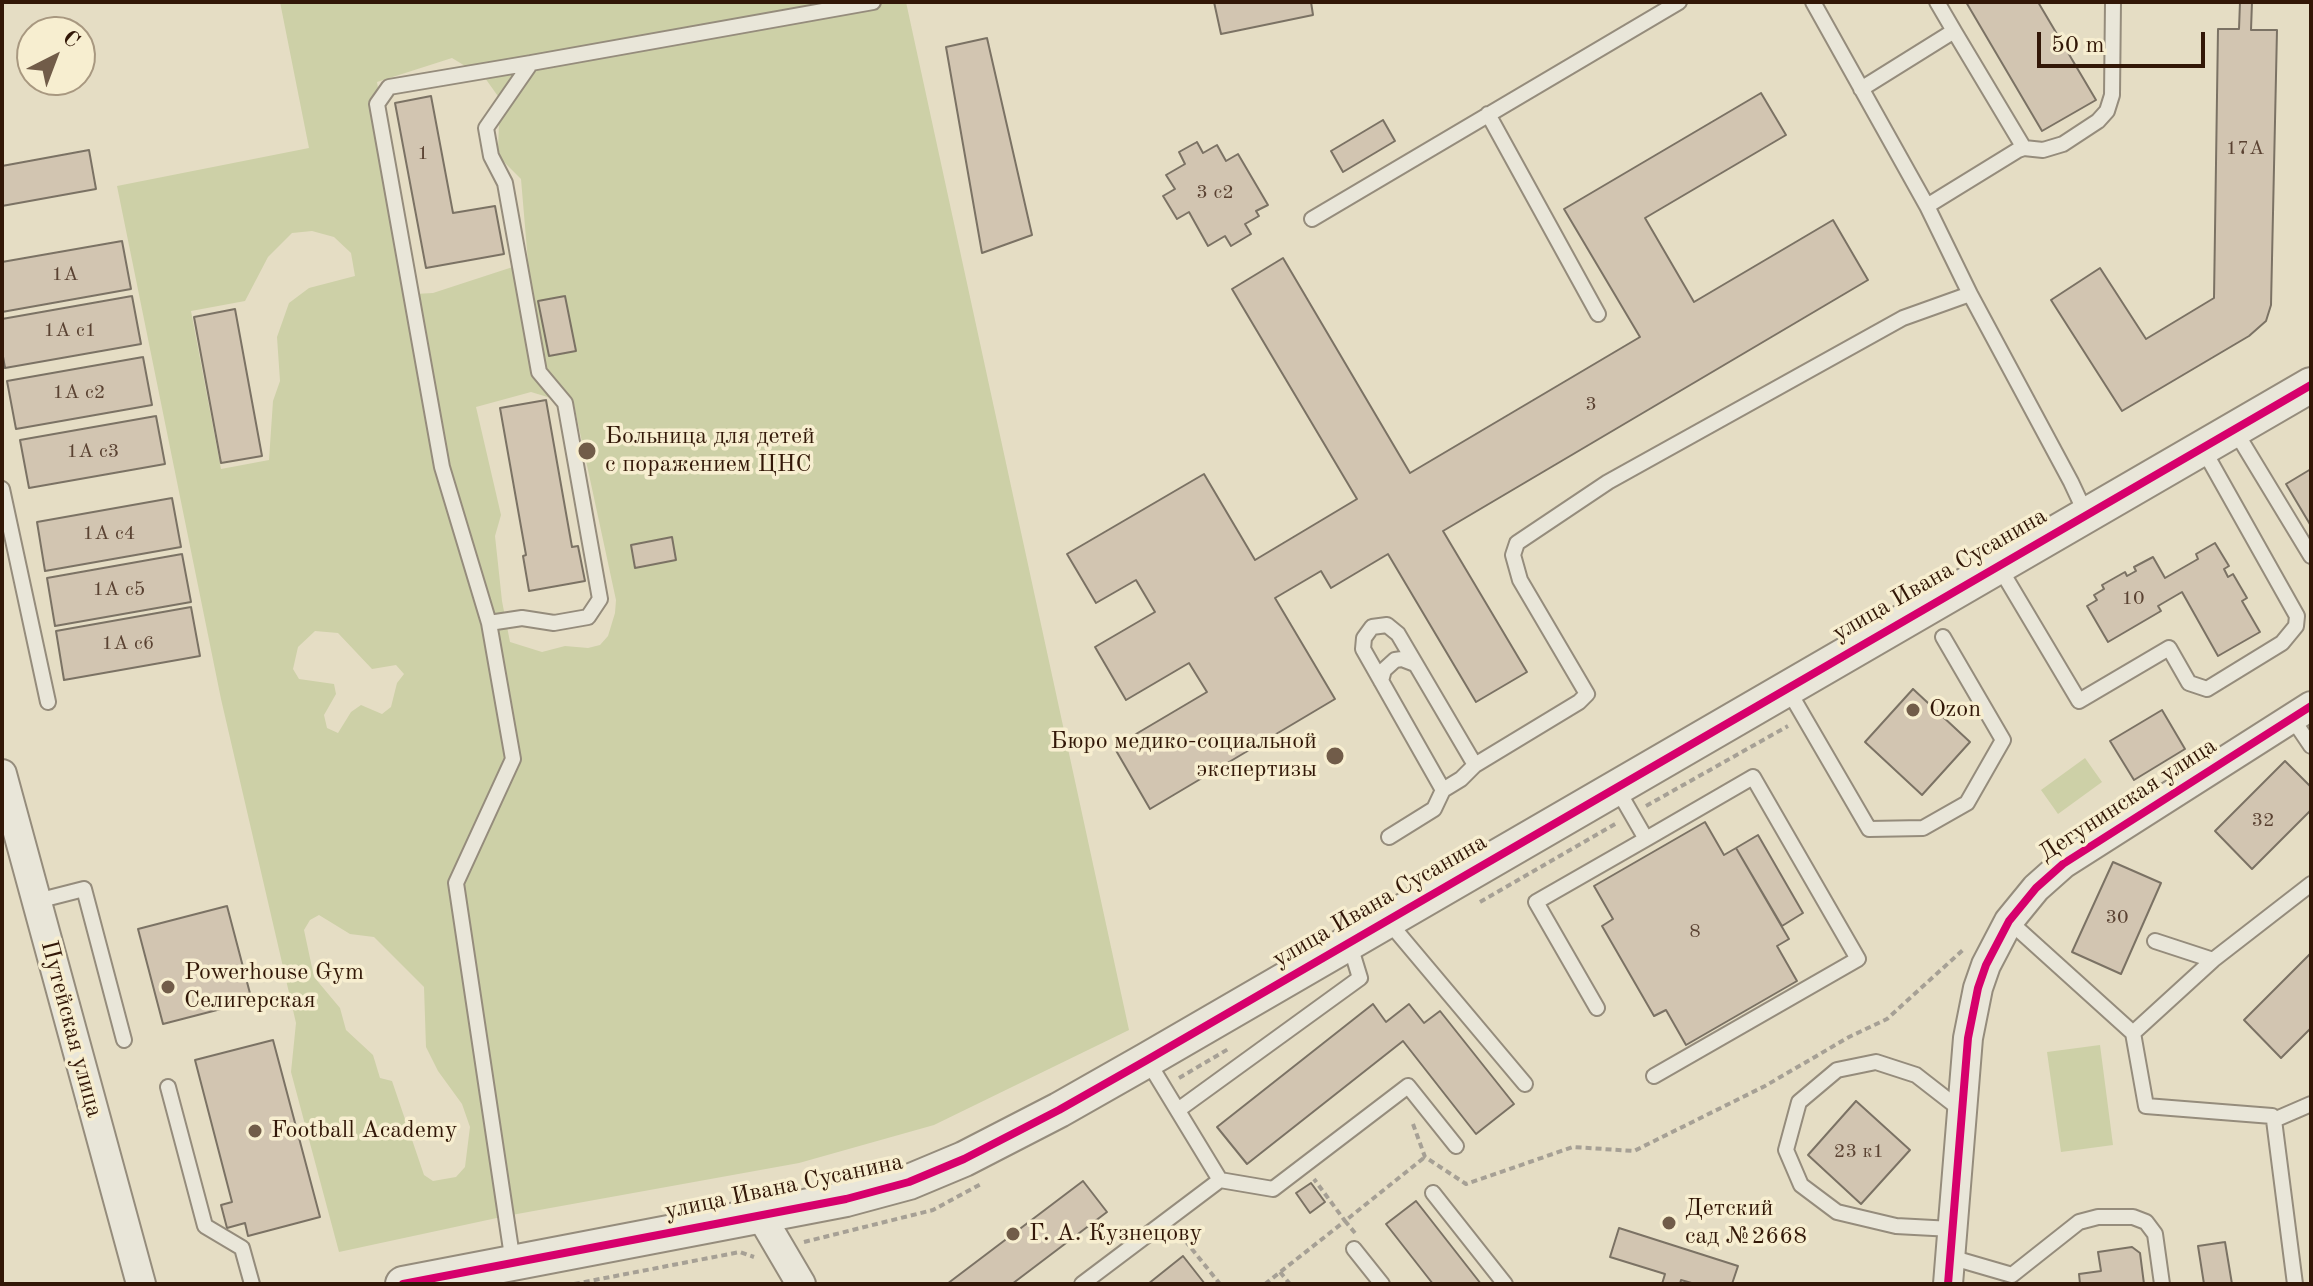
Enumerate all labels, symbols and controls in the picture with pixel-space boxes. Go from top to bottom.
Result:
north arrow [16,16,96,96]
scale bar [2041,16,2209,66]
text: С [58,27,83,53]
text: 50 m [2051,34,2105,58]
house number: 17А [2226,137,2264,161]
house number: 1 [417,142,429,166]
house number: 3 с2 [1196,181,1234,205]
house number: 1A [52,263,78,287]
house number: 1А с1 [44,319,96,343]
house number: 1A с2 [53,381,105,405]
house number: 3 [1585,393,1597,417]
place label: Больница для детей с поражением ЦНС [605,423,815,479]
house number: 1A с3 [67,440,119,464]
marker: Больница для детей с поражением ЦНС [576,440,598,462]
street label: улица Ивана Сусанина [1828,502,2052,648]
house number: 1А с4 [83,522,135,546]
house number: 1A с5 [93,578,145,602]
house number: 10 [2121,587,2145,611]
house number: 1A с6 [102,632,154,656]
place label: Ozon [1929,696,1981,724]
marker: Ozon [1904,701,1922,719]
place label: Бюро медико-социальной экспертизы [1050,728,1317,784]
street label: Дегунинская улица [2034,732,2222,868]
marker: Бюро медико-социальной экспертизы [1324,745,1346,767]
house number: 32 [2251,809,2275,833]
street label: улица Ивана Сусанина [1268,828,1492,974]
house number: 30 [2105,906,2129,930]
house number: 8 [1689,920,1701,944]
street label: Путейская улица [34,937,108,1121]
place label: Powerhouse Gym Селигерская [184,959,364,1015]
marker: Powerhouse Gym Селигерская [159,978,177,996]
place label: Football Academy [271,1117,458,1145]
marker: Football Academy [246,1122,264,1140]
house number: 23 к1 [1834,1140,1884,1164]
street label: улица Ивана Сусанина [662,1148,906,1226]
place label: Детский сад №2668 [1685,1195,1807,1251]
marker: Детский сад №2668 [1660,1214,1678,1232]
place label: Г. А. Кузнецову [1029,1220,1202,1248]
marker: Г. А. Кузнецову [1004,1225,1022,1243]

